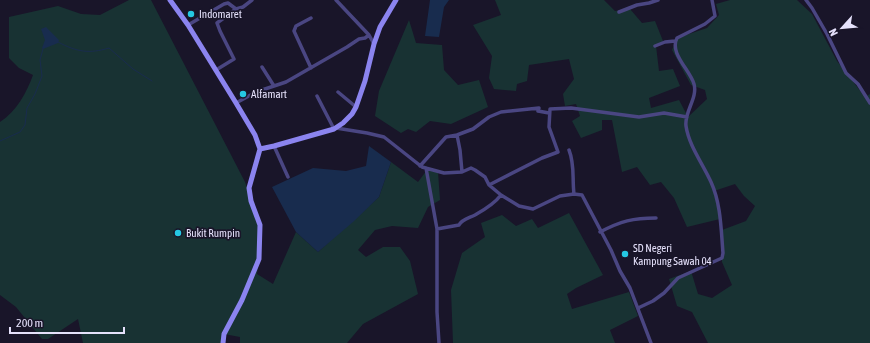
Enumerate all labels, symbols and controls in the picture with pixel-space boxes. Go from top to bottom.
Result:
place label: Indomaret [199,8,242,20]
north arrow [822,8,862,48]
marker: Indomaret [186,9,196,19]
text: N [826,27,840,38]
place label: Alfamart [251,88,287,100]
marker: Alfamart [238,89,248,99]
place label: Bukit Rumpin [186,227,240,239]
marker: Bukit Rumpin [173,228,183,238]
place label: SD Negeri Kampung Sawah 04 [633,242,712,267]
marker: SD Negeri Kampung Sawah 04 [620,249,630,259]
scale bar [10,309,124,335]
text: 200 m [16,316,43,330]

